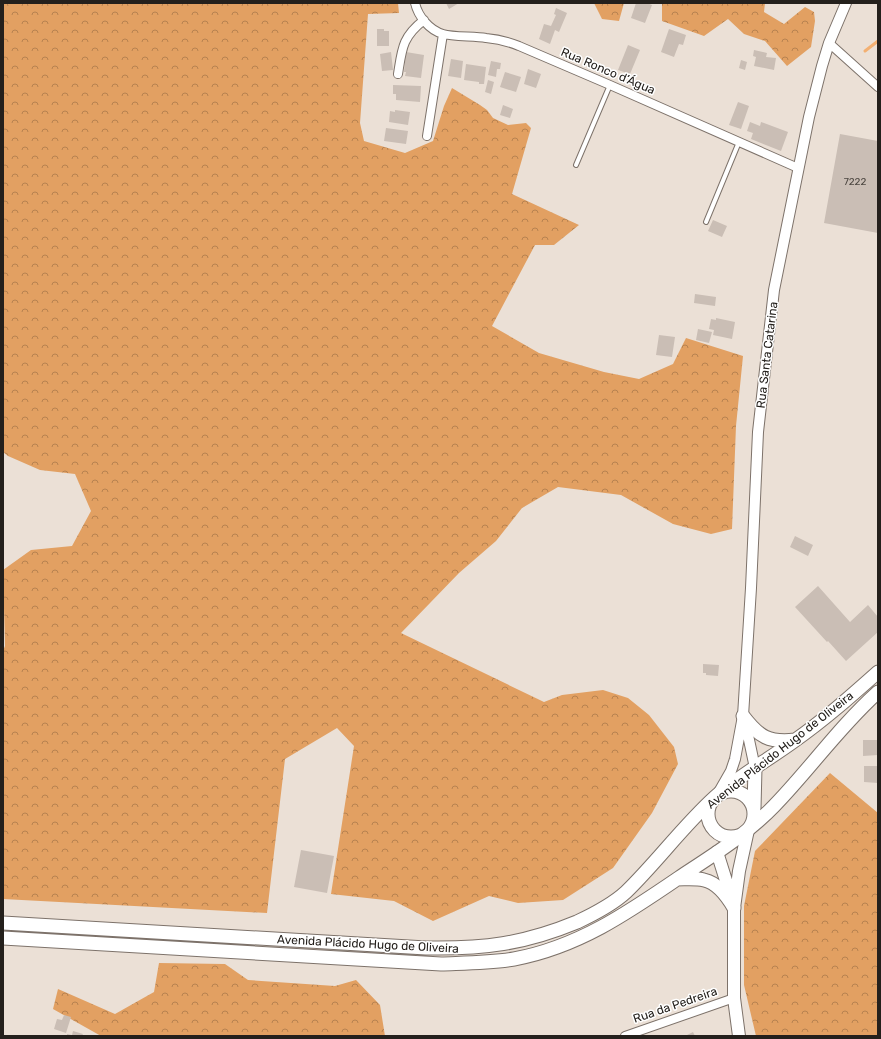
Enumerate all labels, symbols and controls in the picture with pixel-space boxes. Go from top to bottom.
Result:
street label: Rua Ronco d’Água [559,45,657,97]
house number: 7222 [844,176,866,188]
street label: Rua Santa Catarina [754,301,780,409]
street label: Avenida Plácido Hugo de Oliveira [704,688,856,812]
street label: Avenida Plácido Hugo de Oliveira [277,932,459,956]
street label: Rua da Pedreira [631,984,719,1026]

